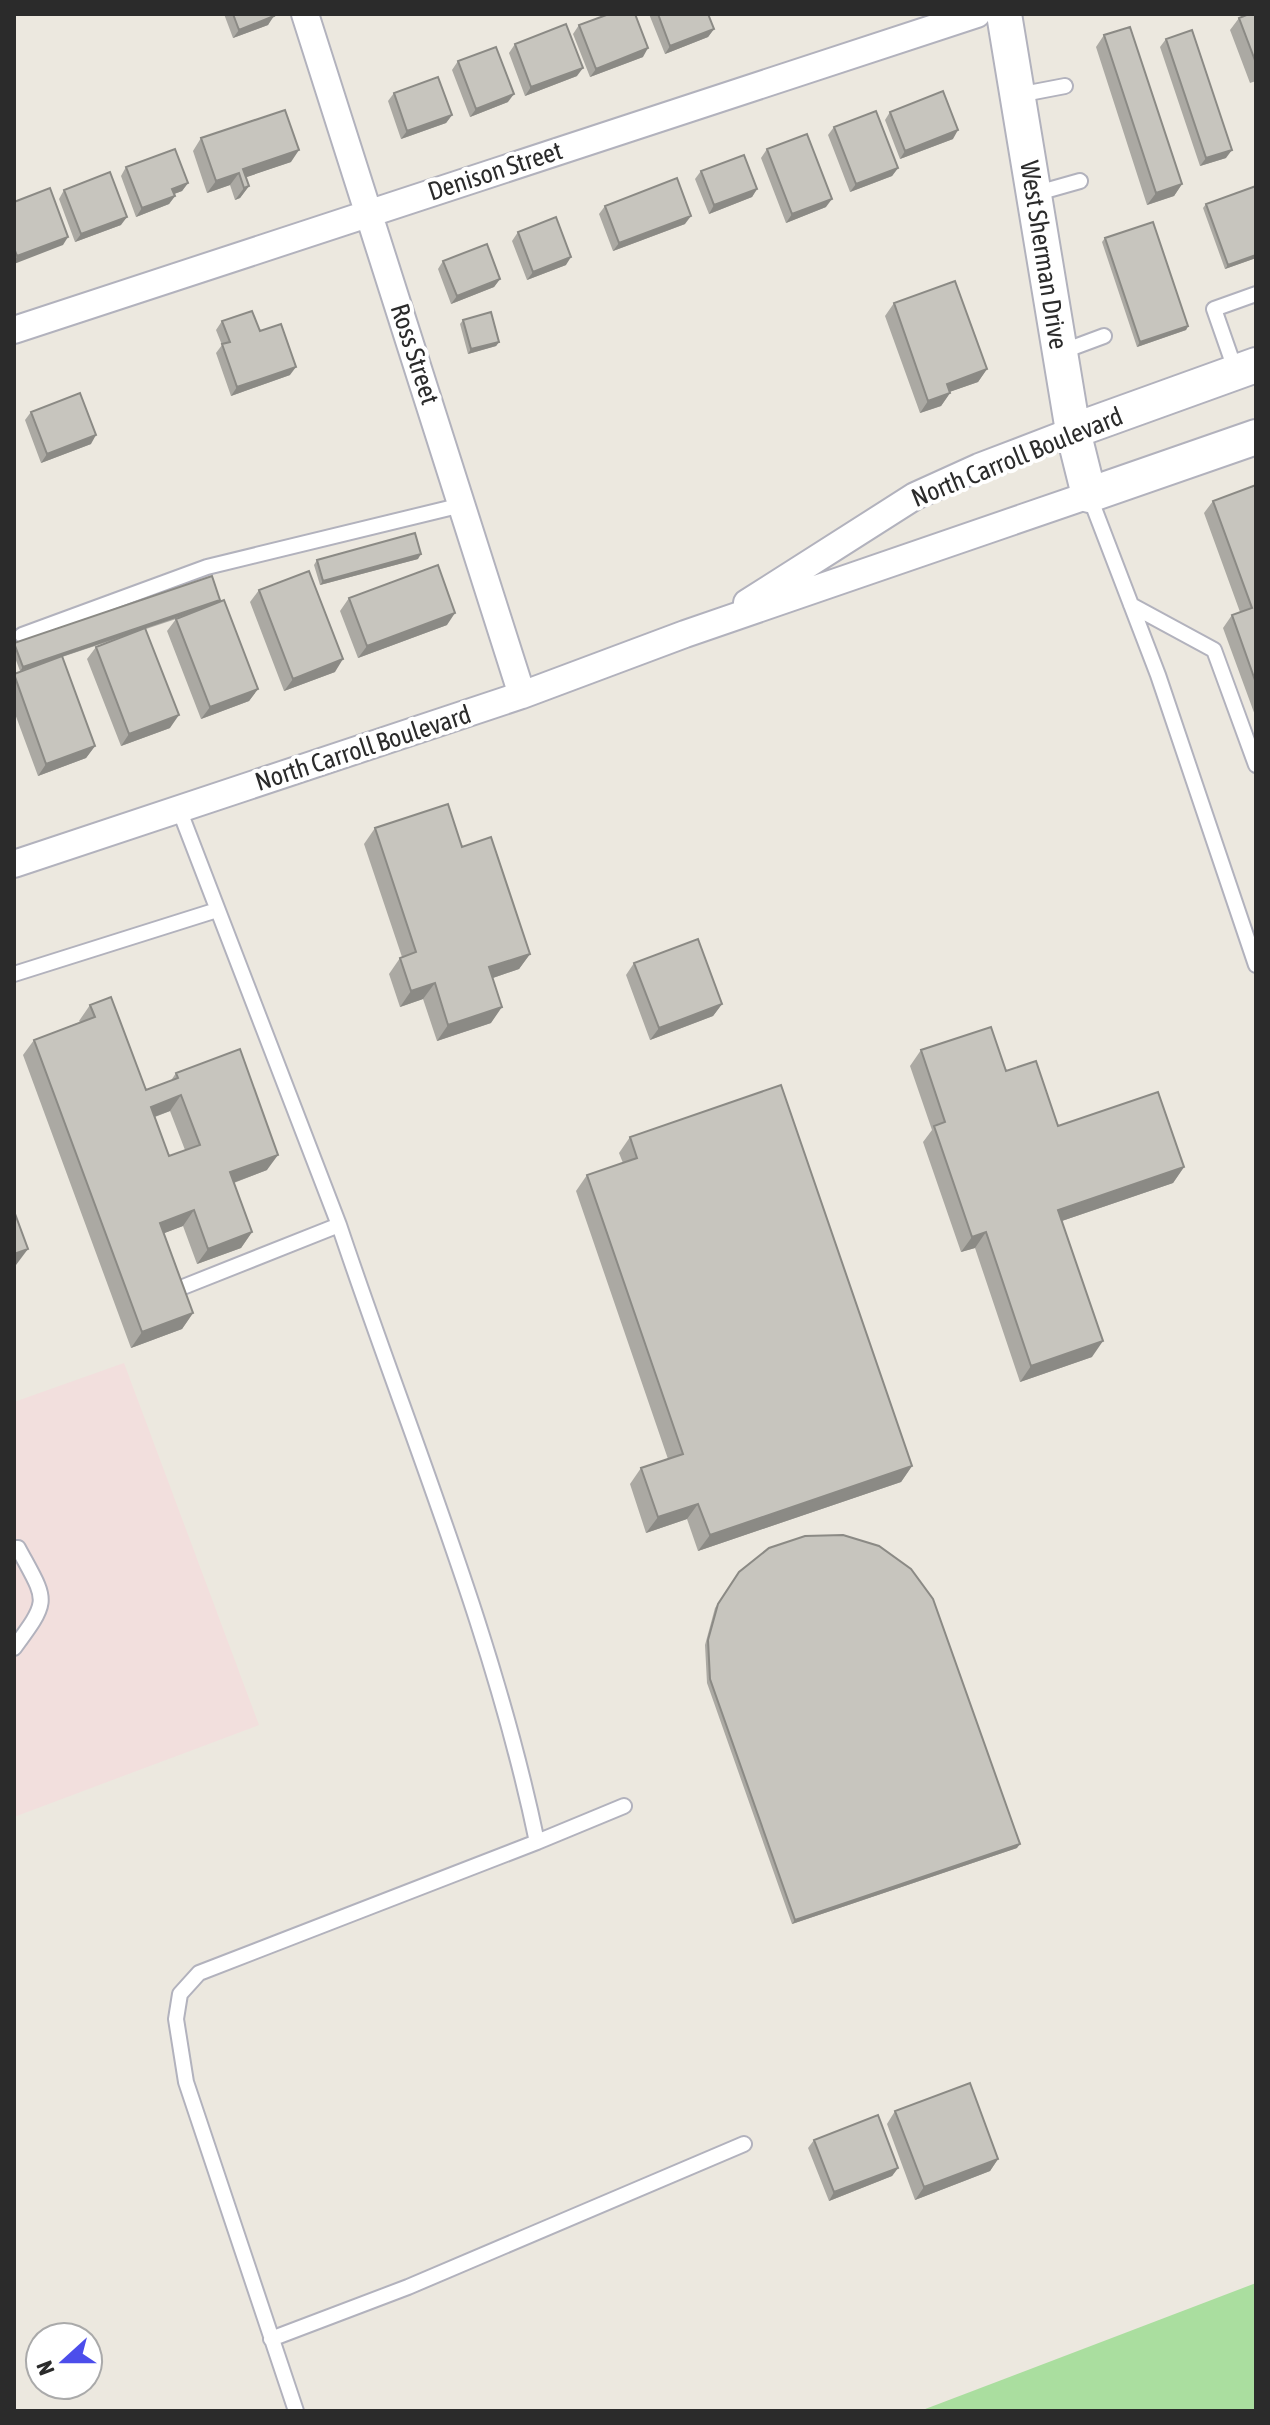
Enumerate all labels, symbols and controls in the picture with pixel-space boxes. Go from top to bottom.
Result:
street label: Denison Street [424,135,566,207]
street label: West Sherman Drive [1014,159,1074,351]
street label: Ross Street [385,300,445,408]
street label: North Carroll Boulevard [907,401,1127,513]
street label: North Carroll Boulevard [251,699,475,797]
north arrow [24,2321,104,2401]
text: N [31,2357,60,2379]

